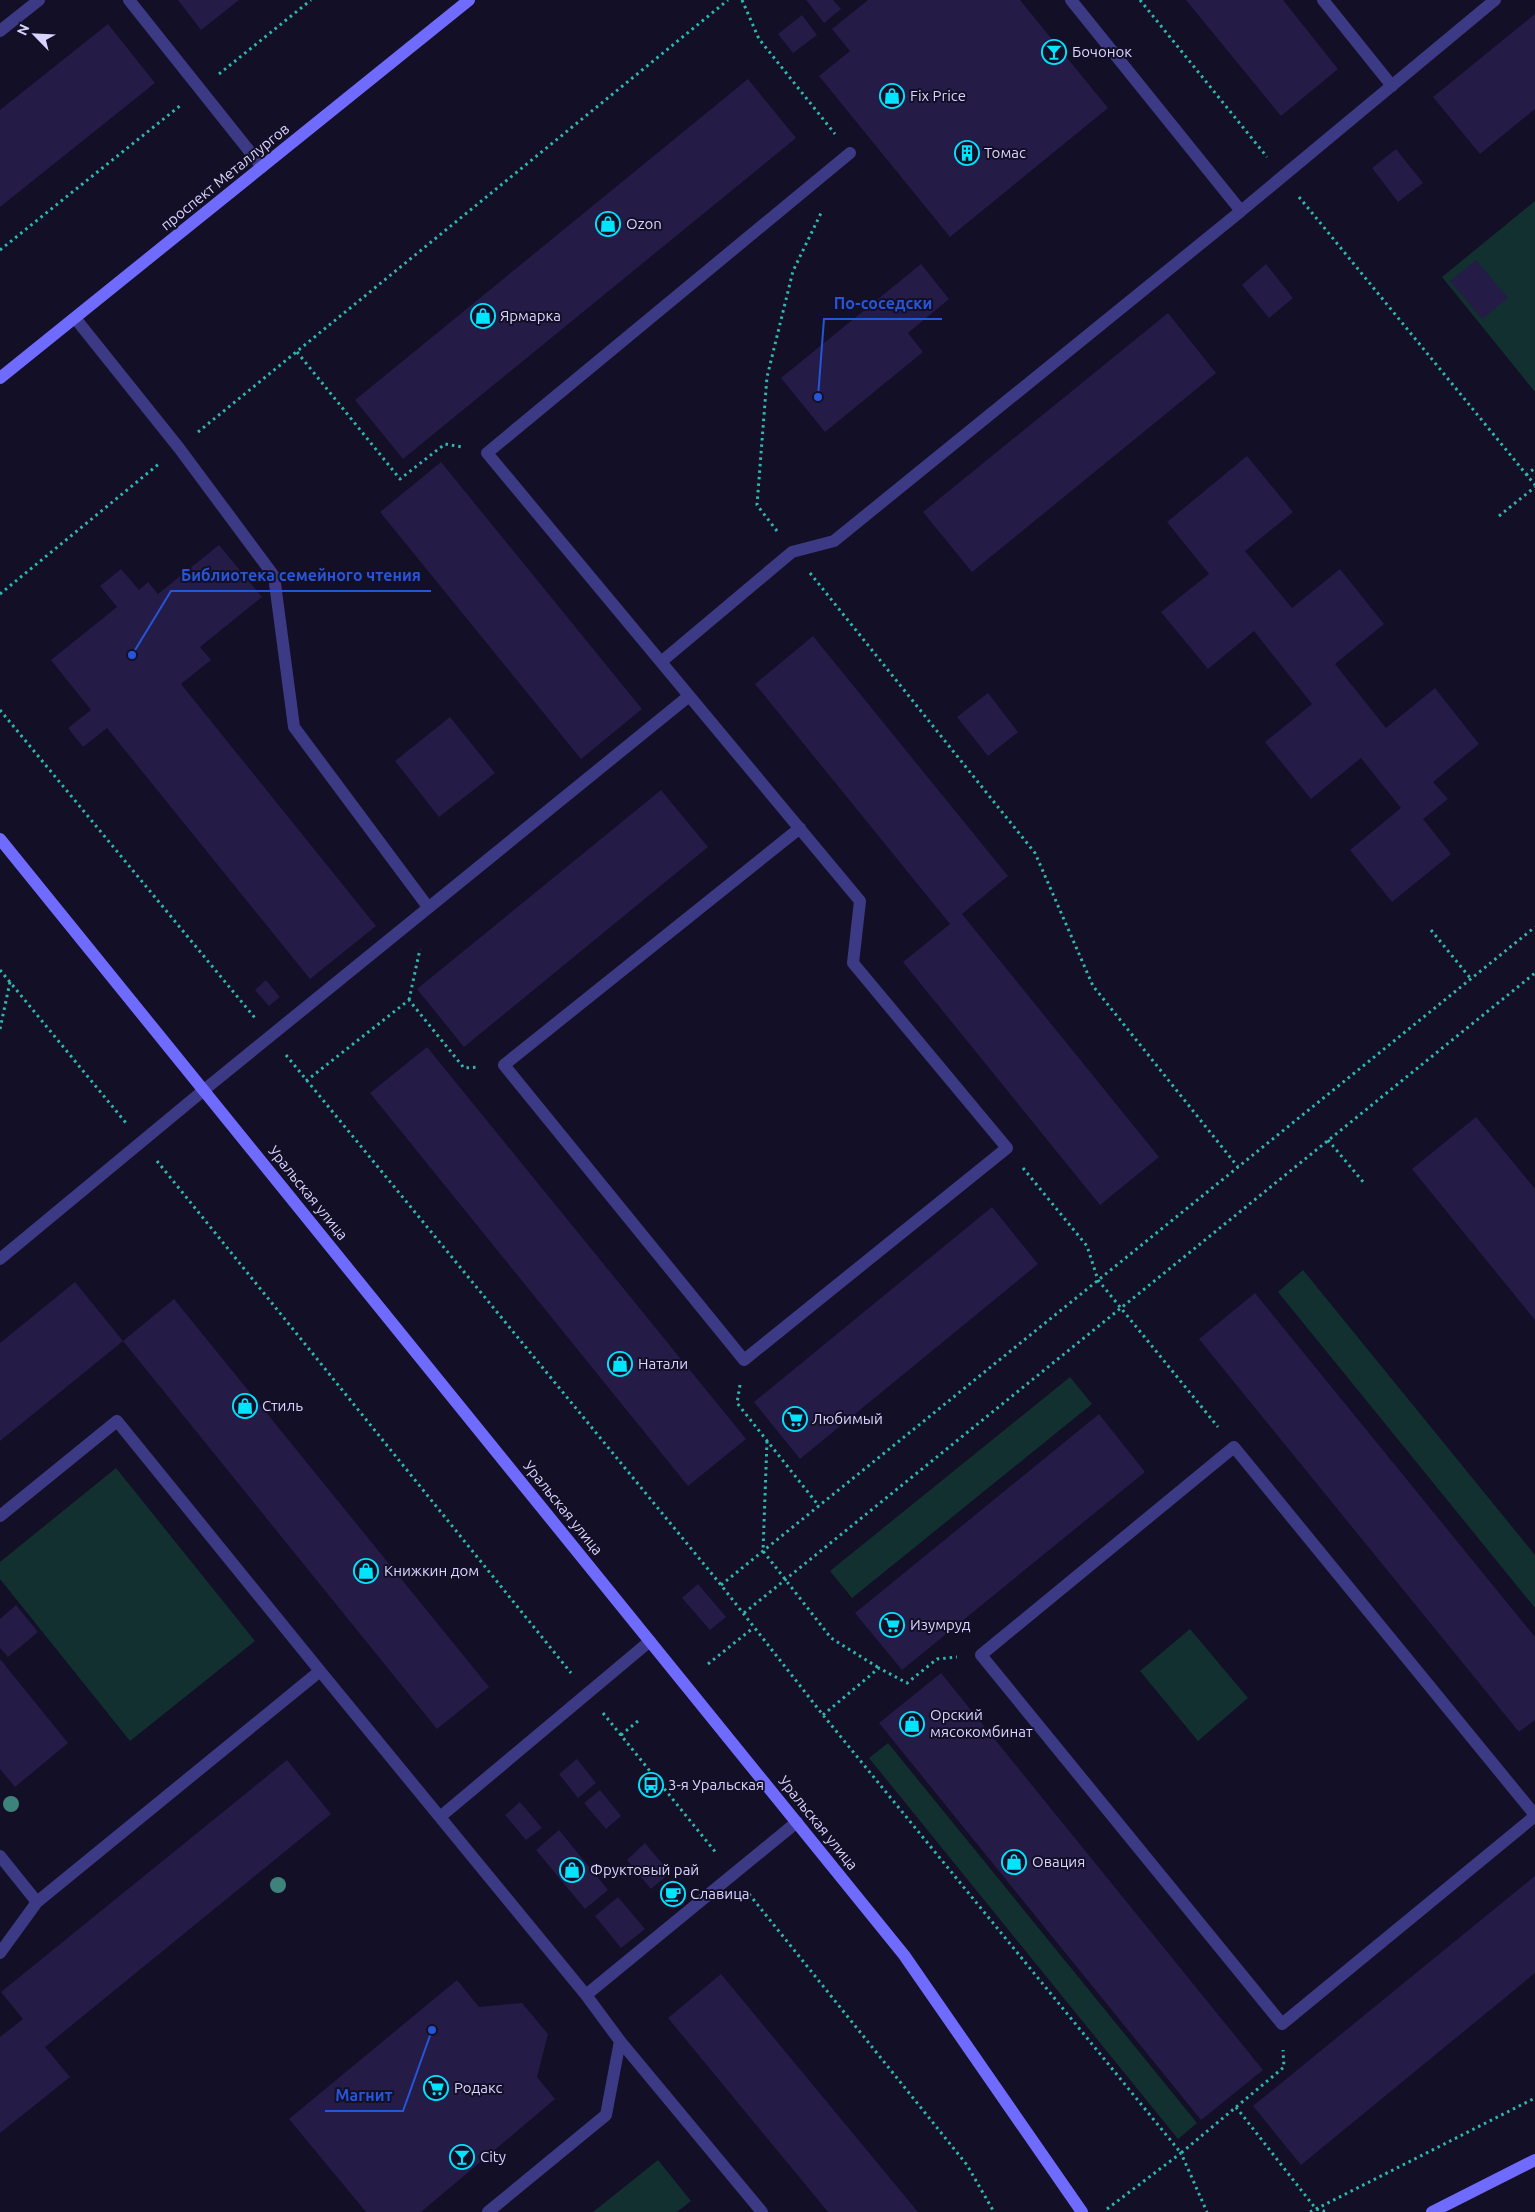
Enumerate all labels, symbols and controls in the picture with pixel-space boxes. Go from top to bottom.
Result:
north arrow [10,10,60,60]
text: N [14,22,33,38]
bar icon: Бочонок [1041,39,1067,65]
place label: Бочонок [1072,43,1132,60]
shop icon: Fix Price [879,83,905,109]
place label: Fix Price [910,87,966,104]
street label: проспект Металлургов [157,120,292,234]
building icon: Томас [954,140,980,166]
place label: Томас [984,144,1026,161]
shop icon: Ozon [595,211,621,237]
place label: Ozon [626,215,662,232]
callout: По-соседски [824,288,942,319]
text: По-соседски [834,294,932,312]
shop icon: Ярмарка [470,303,496,329]
place label: Ярмарка [500,307,561,324]
callout: Библиотека семейного чтения [171,560,431,591]
text: Библиотека семейного чтения [181,566,421,584]
street label: Уральская улица [265,1142,352,1243]
shop icon: Натали [607,1351,633,1377]
place label: Натали [638,1355,688,1372]
shop icon: Стиль [232,1393,258,1419]
place label: Стиль [262,1397,303,1414]
supermarket icon: Любимый [782,1406,808,1432]
place label: Любимый [812,1410,883,1427]
street label: Уральская улица [520,1457,607,1558]
shop icon: Книжкин дом [353,1558,379,1584]
place label: Книжкин дом [384,1562,479,1579]
supermarket icon: Изумруд [879,1612,905,1638]
place label: Изумруд [910,1616,971,1633]
place label: Орский мясокомбинат [930,1706,1033,1740]
shop icon: Орский мясокомбинат [899,1711,925,1737]
bus stop icon: 3-я Уральская [638,1772,664,1798]
street label: Уральская улица [775,1772,862,1873]
place label: 3-я Уральская [668,1776,764,1793]
shop icon: Овация [1001,1849,1027,1875]
place label: Овация [1032,1853,1085,1870]
shop icon: Фруктовый рай [559,1857,585,1883]
place label: Фруктовый рай [590,1861,699,1878]
cafe icon: Славица [660,1881,686,1907]
place label: Славица [690,1885,750,1902]
supermarket icon: Родакс [423,2075,449,2101]
place label: Родакс [454,2079,503,2096]
callout: Магнит [325,2080,403,2111]
text: Магнит [335,2086,393,2104]
bar icon: City [449,2144,475,2170]
place label: City [480,2148,506,2165]

